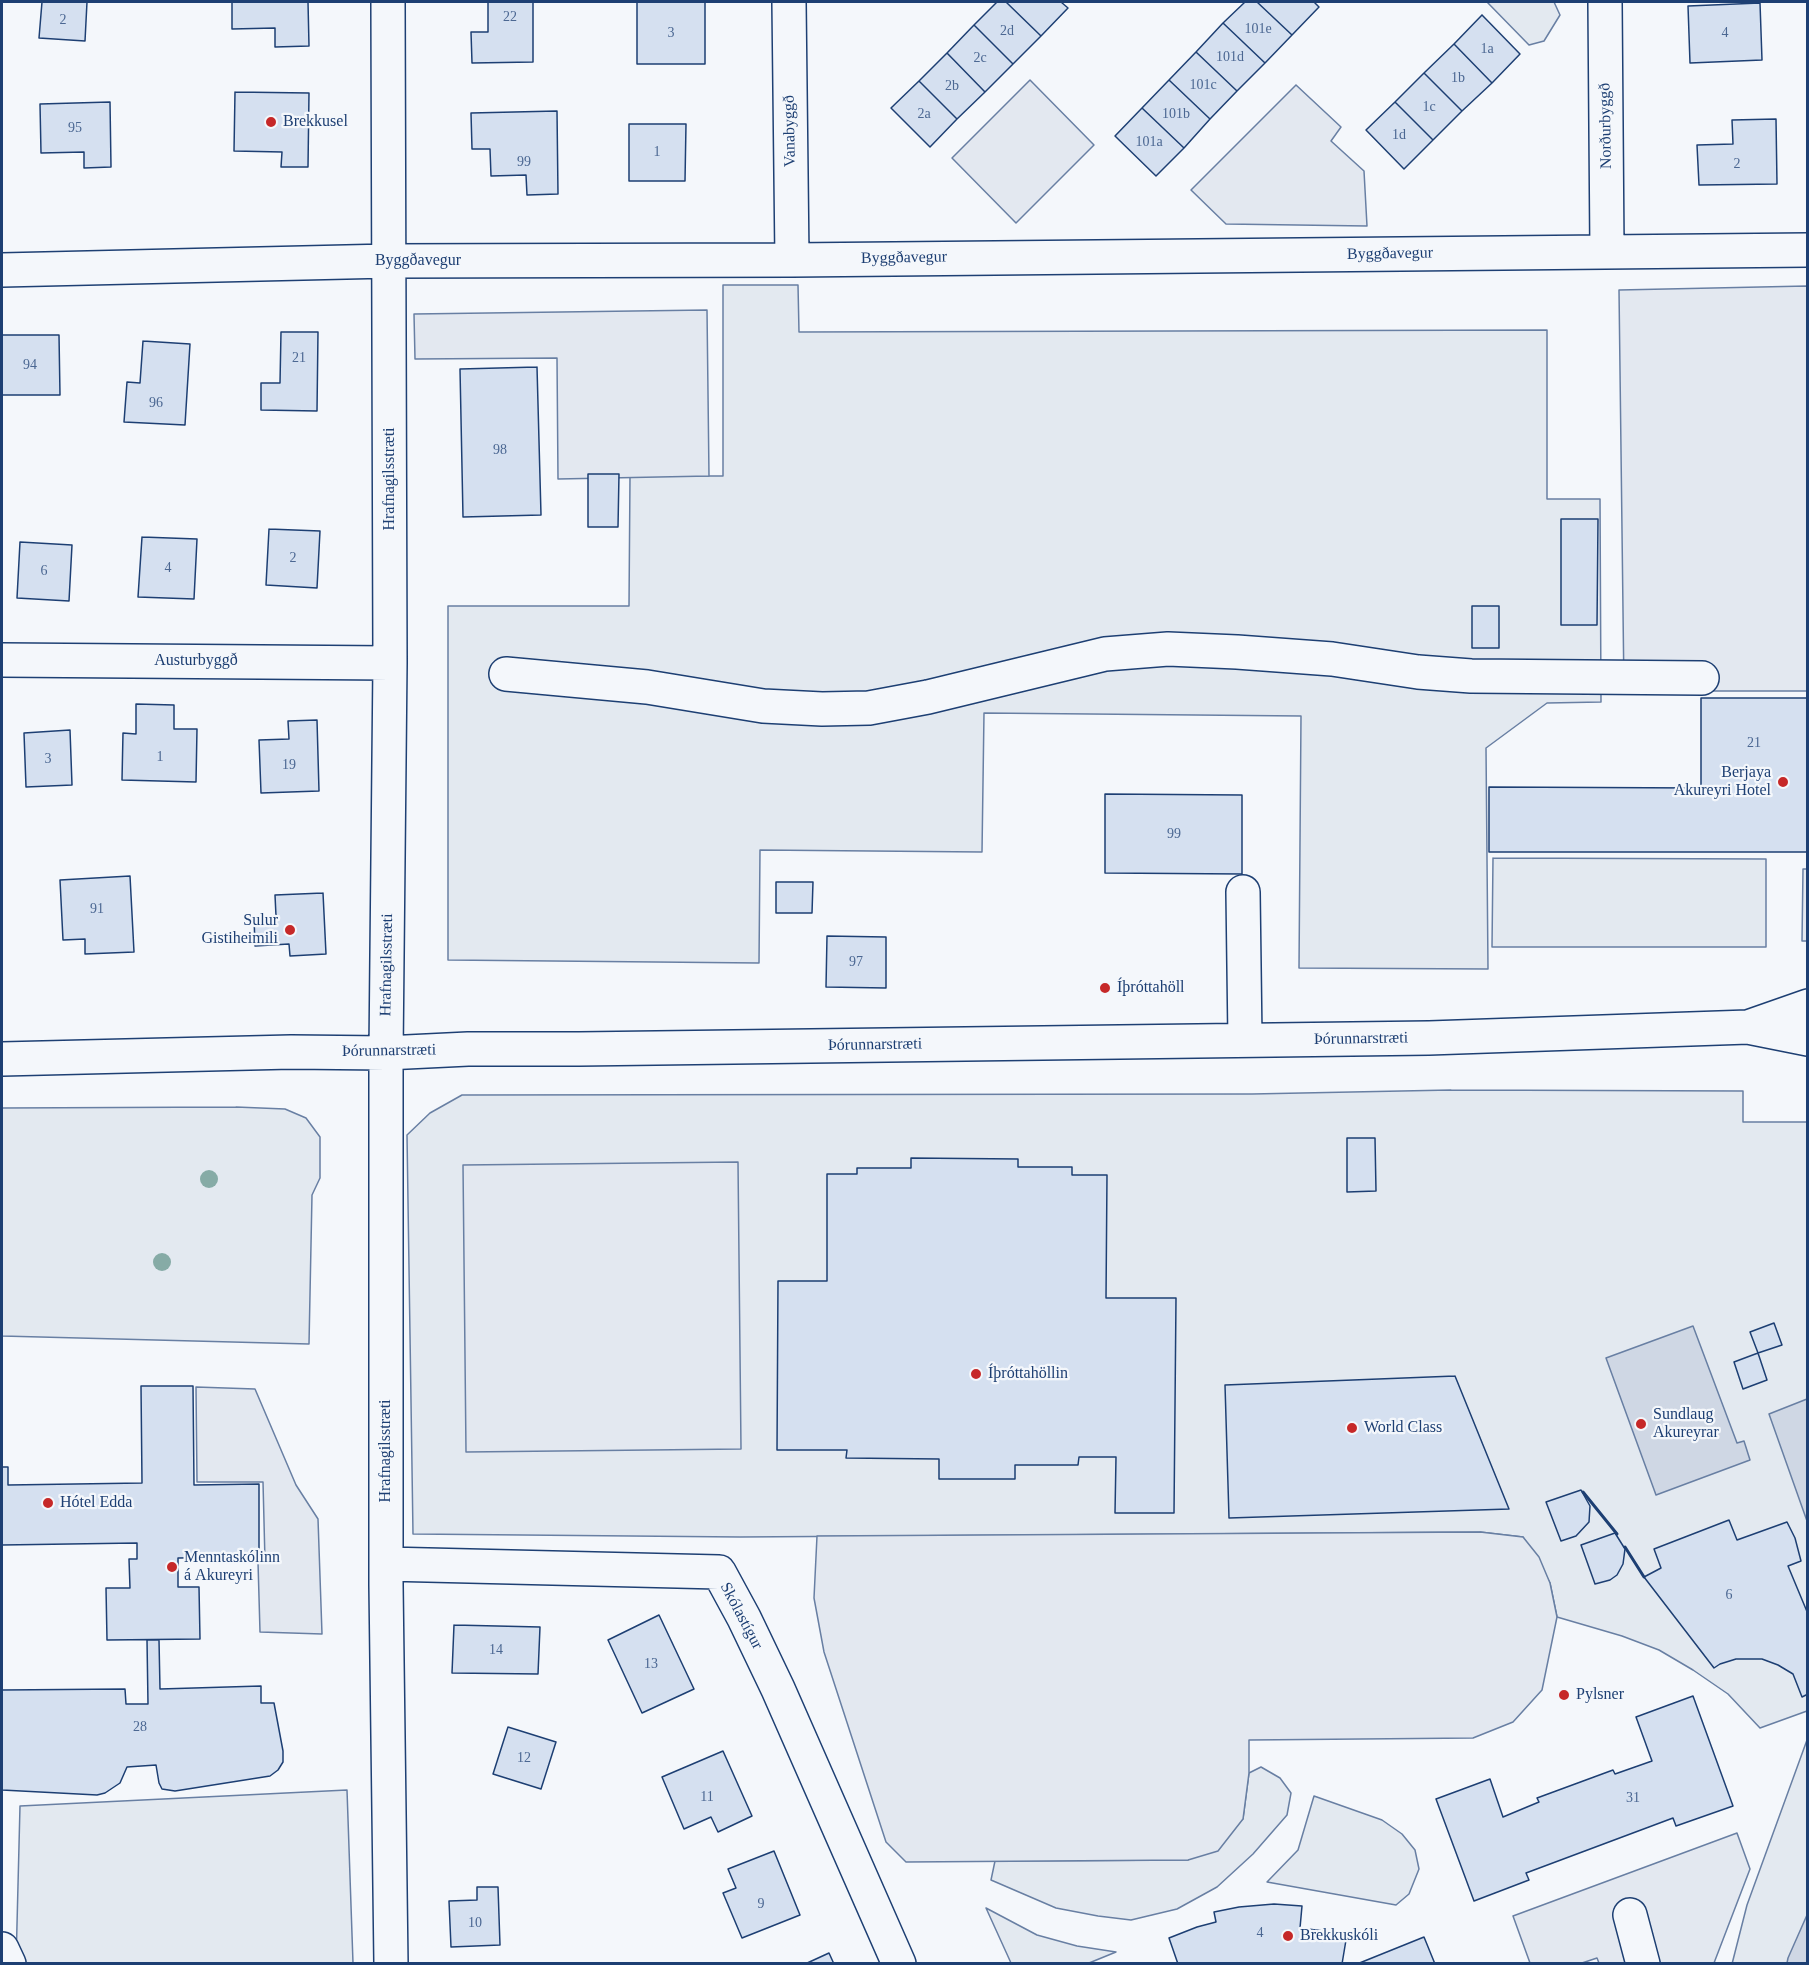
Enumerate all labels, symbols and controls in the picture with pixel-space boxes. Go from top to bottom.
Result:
house number: 22 [503,9,517,25]
house number: 2 [60,12,66,28]
house number: 101e [1244,21,1272,37]
house number: 2d [1000,23,1014,39]
house number: 3 [668,25,674,41]
house number: 4 [1722,25,1728,41]
house number: 1a [1480,41,1494,57]
house number: 101d [1216,49,1244,65]
house number: 2c [973,50,987,66]
house number: 1b [1451,70,1465,86]
house number: 101c [1189,77,1217,93]
house number: 2b [945,78,959,94]
street label: Norðurbyggð [1596,83,1616,169]
street label: Vanabyggð [780,95,800,167]
house number: 1c [1422,99,1436,115]
house number: 2a [917,106,931,122]
house number: 101b [1162,106,1190,122]
place label: Brekkusel [283,112,348,132]
marker: Brekkusel [264,115,278,129]
house number: 95 [68,120,82,136]
house number: 1d [1392,127,1406,143]
house number: 101a [1135,134,1163,150]
house number: 1 [654,144,660,160]
house number: 99 [517,154,531,170]
house number: 2 [1734,156,1740,172]
street label: Byggðavegur [1347,244,1433,264]
street label: Byggðavegur [861,248,947,268]
street label: Byggðavegur [375,251,461,271]
house number: 21 [292,350,306,366]
house number: 94 [23,357,37,373]
house number: 96 [149,395,163,411]
street label: Hrafnagilsstræti [380,427,400,531]
house number: 98 [493,442,507,458]
house number: 2 [290,550,296,566]
house number: 4 [164,560,172,576]
house number: 6 [40,563,48,579]
street label: Austurbyggð [154,651,238,671]
house number: 21 [1747,735,1761,751]
house number: 1 [156,749,164,765]
house number: 3 [44,751,52,767]
house number: 19 [282,757,296,773]
place label: Berjaya Akureyri Hotel [1674,763,1771,801]
marker: Berjaya Akureyri Hotel [1776,775,1790,789]
house number: 99 [1167,826,1181,842]
house number: 91 [90,901,104,917]
place label: Sulur Gistiheimili [202,911,278,949]
street label: Hrafnagilsstræti [377,913,397,1017]
marker: Sulur Gistiheimili [283,923,297,937]
house number: 97 [849,954,863,970]
place label: Íþróttahöll [1117,978,1185,998]
marker: Íþróttahöll [1098,981,1112,995]
street label: Þórunnarstræti [1314,1029,1408,1049]
street label: Þórunnarstræti [828,1035,922,1055]
street label: Þórunnarstræti [342,1041,436,1061]
place label: Íþróttahöllin [988,1364,1068,1384]
marker: Íþróttahöllin [969,1367,983,1381]
street label: Hrafnagilsstræti [376,1399,396,1503]
place label: Sundlaug Akureyrar [1653,1405,1719,1443]
marker: Sundlaug Akureyrar [1634,1417,1648,1431]
place label: World Class [1364,1418,1442,1438]
marker: World Class [1345,1421,1359,1435]
place label: Hótel Edda [60,1493,132,1513]
marker: Hótel Edda [41,1496,55,1510]
place label: Menntaskólinn á Akureyri [184,1548,280,1586]
marker: Menntaskólinn á Akureyri [165,1560,179,1574]
street label: Skólastígur [715,1579,767,1653]
house number: 6 [1726,1587,1732,1603]
house number: 14 [489,1642,503,1658]
house number: 13 [644,1656,658,1672]
place label: Pylsner [1576,1685,1624,1705]
marker: Pylsner [1557,1688,1571,1702]
house number: 28 [133,1719,147,1735]
house number: 12 [517,1750,531,1766]
house number: 11 [700,1789,714,1805]
house number: 31 [1626,1790,1640,1806]
house number: 9 [758,1896,764,1912]
house number: 10 [468,1915,482,1931]
house number: 4 [1256,1925,1264,1941]
place label: Brekkuskóli [1300,1926,1378,1946]
marker: Brekkuskóli [1281,1929,1295,1943]

